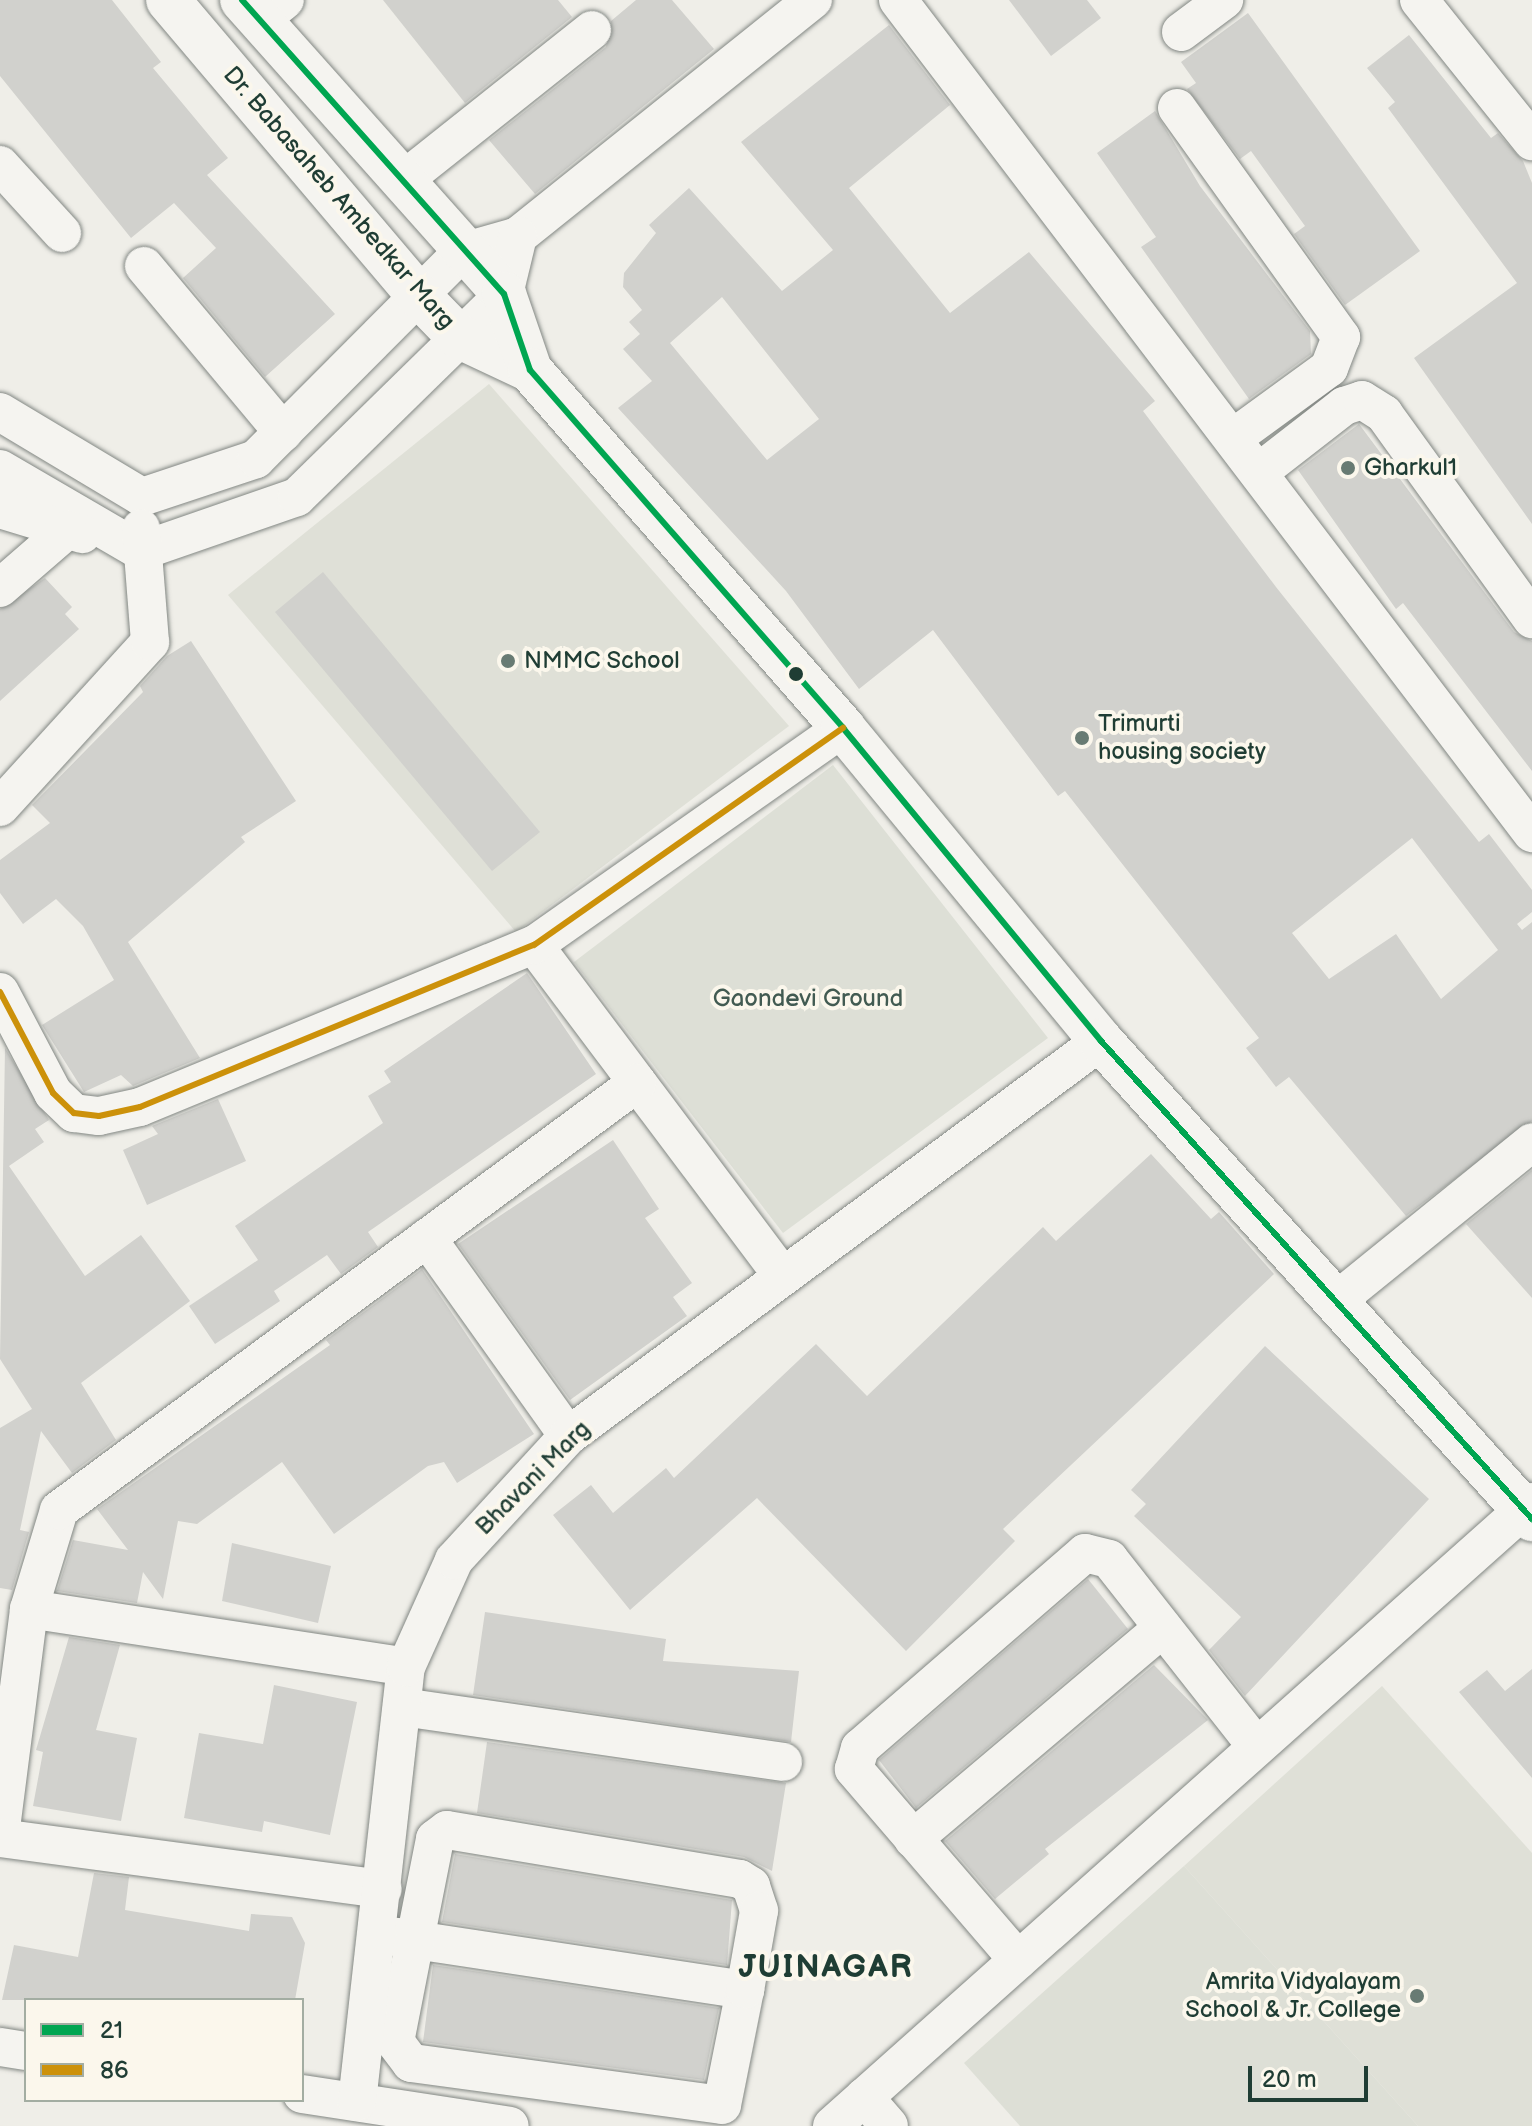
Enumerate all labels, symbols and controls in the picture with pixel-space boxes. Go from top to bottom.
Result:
street label: Dr. Babasaheb Ambedkar Marg [217,61,461,335]
place label: Gharkul1 [1364,454,1457,482]
marker: Gharkul1 [1339,459,1357,477]
place label: NMMC School [524,647,680,675]
marker: NMMC School [499,652,517,670]
unlabelled marker [788,666,804,682]
place label: Trimurti housing society [1098,710,1266,766]
marker: Trimurti housing society [1073,729,1091,747]
park label: Gaondevi Ground [713,985,903,1013]
street label: Bhavani Marg [470,1415,596,1541]
district label: JUINAGAR [738,1949,914,1987]
place label: Amrita Vidyalayam School & Jr. College [1184,1968,1401,2024]
marker: Amrita Vidyalayam School & Jr. College [1408,1987,1426,2005]
legend [24,1998,304,2102]
text: 21 [100,2016,123,2045]
scale bar [1252,2050,1372,2100]
text: 86 [100,2056,129,2085]
text: 20 m [1262,2065,1317,2094]

